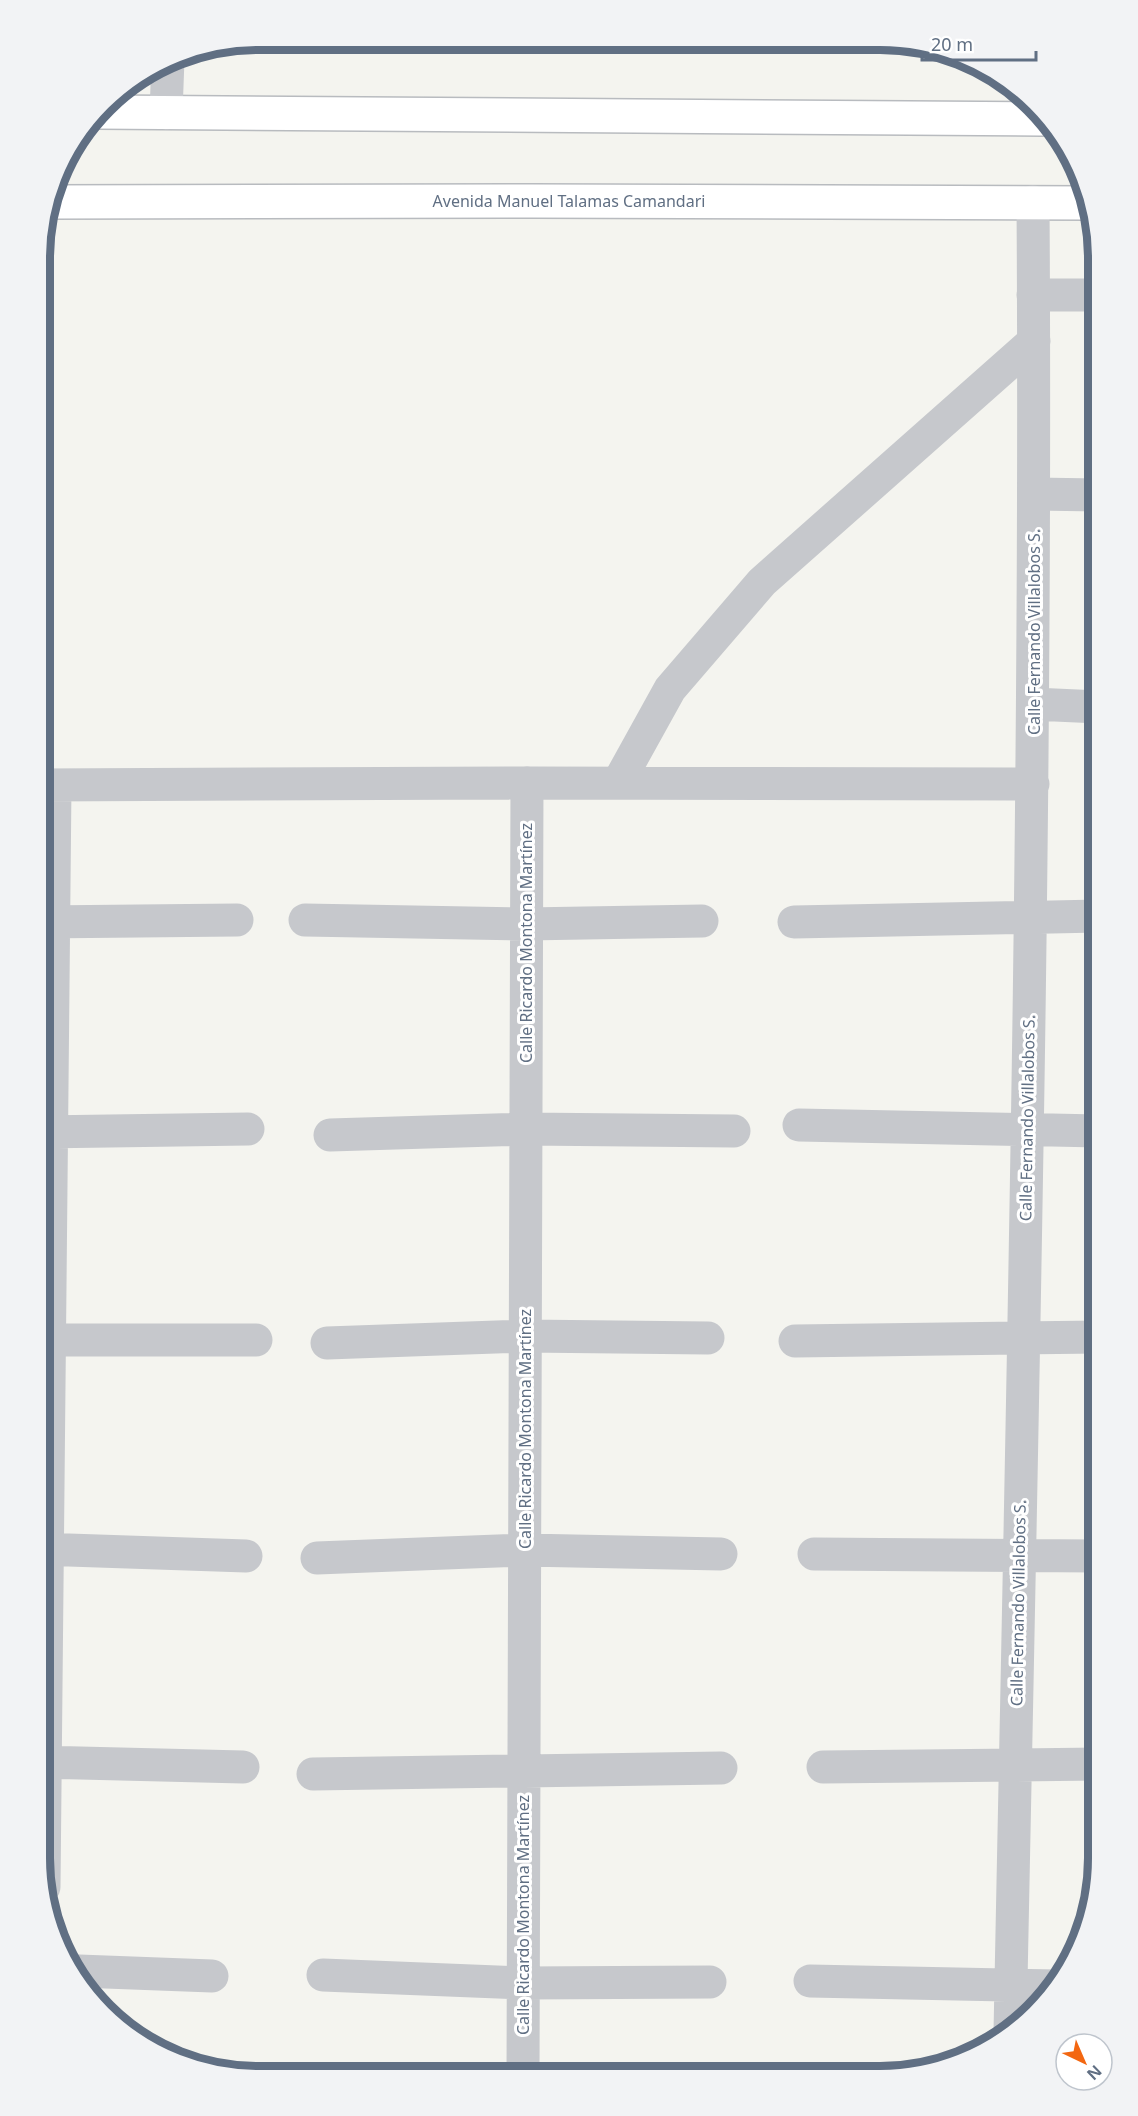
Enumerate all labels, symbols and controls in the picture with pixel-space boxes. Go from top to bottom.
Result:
scale bar [922,24,1036,62]
text: 20 m [931,32,973,56]
street label: Avenida Manuel Talamas Camandari [433,190,705,212]
street label: Calle Fernando Villalobos S. [1023,529,1045,735]
street label: Calle Ricardo Montona Martínez [515,823,537,1063]
street label: Calle Fernando Villalobos S. [1014,1015,1040,1221]
street label: Calle Ricardo Montona Martínez [514,1309,536,1549]
street label: Calle Fernando Villalobos S. [1005,1500,1031,1706]
street label: Calle Ricardo Montona Martínez [512,1795,534,2035]
north arrow [1054,2032,1114,2092]
text: N [1082,2060,1107,2085]

